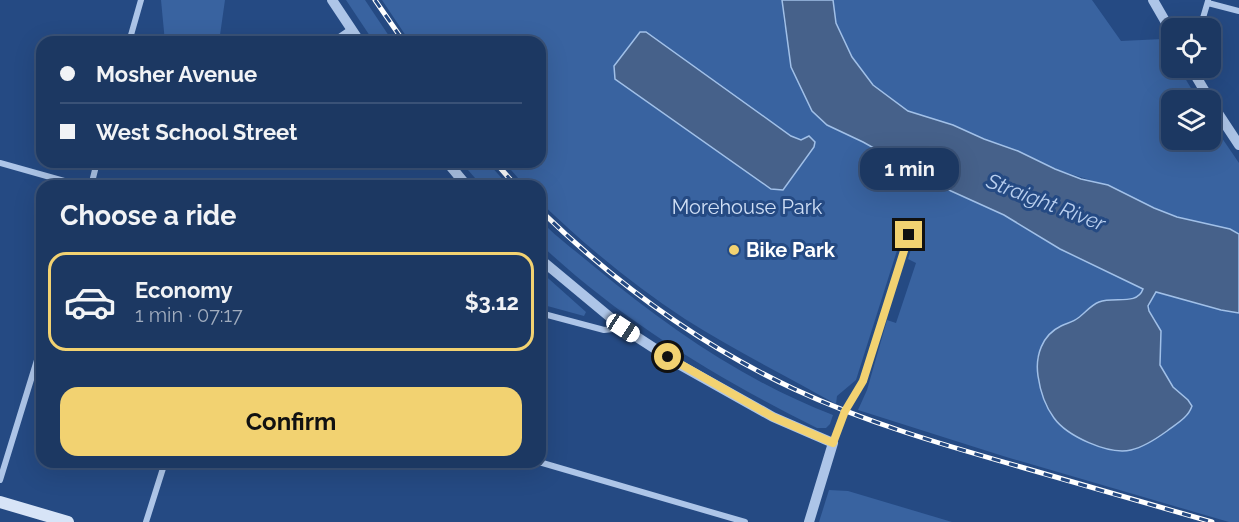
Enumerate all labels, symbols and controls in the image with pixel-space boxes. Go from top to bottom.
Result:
map controls [1161,18,1221,150]
button: locate [1161,18,1221,78]
text: Mosher Avenue [96,61,257,87]
button: layers [1161,90,1221,150]
text: West School Street [96,119,298,145]
callout: 1 min [860,148,958,190]
text: 1 min [884,157,935,181]
water label: Straight River [982,168,1110,236]
park label: Morehouse Park [672,195,823,219]
text: Choose a ride [60,200,236,231]
route end [895,221,922,248]
place label: Bike Park [746,238,836,262]
marker: Bike Park [727,243,741,257]
icon: car [63,275,117,329]
text: Economy [135,277,233,303]
text: $3.12 [465,289,519,315]
text: 1 min · 07:17 [135,303,243,327]
car [603,311,643,345]
route start [654,343,681,370]
button: Confirm [60,387,522,456]

